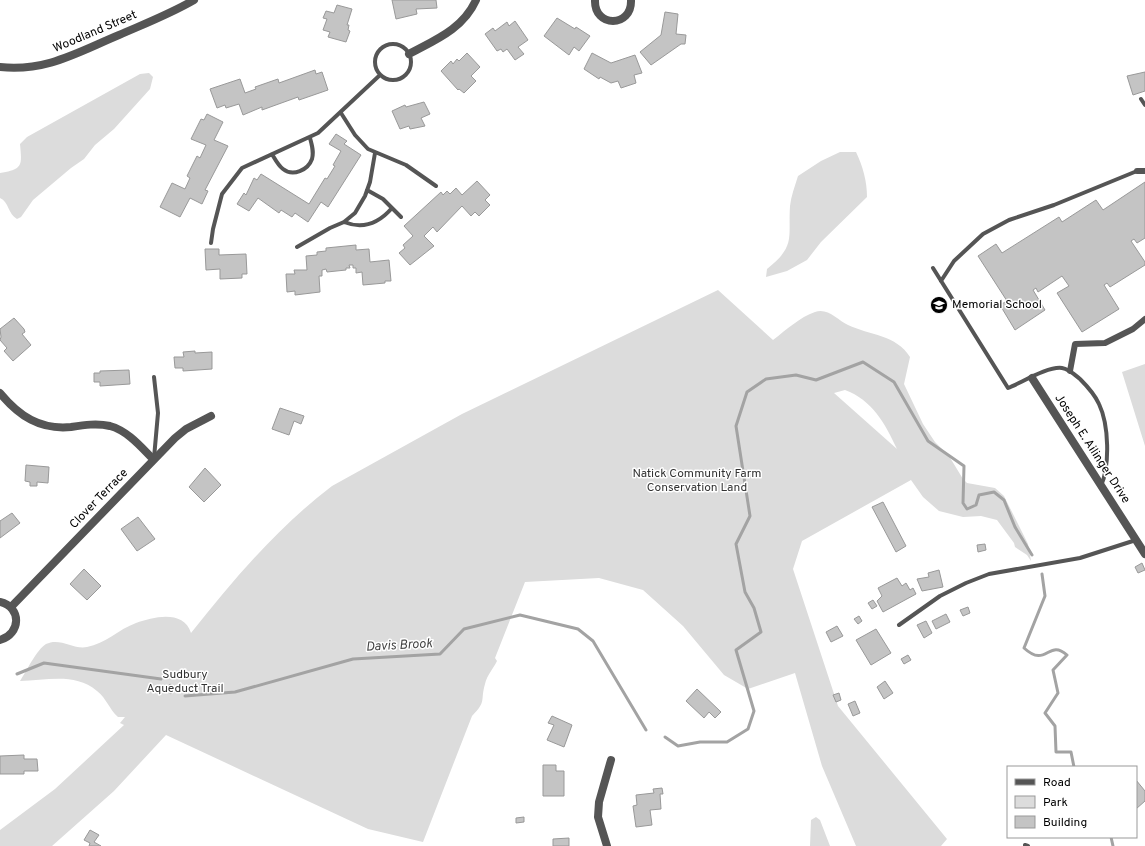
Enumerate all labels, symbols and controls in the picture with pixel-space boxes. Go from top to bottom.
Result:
street label: Woodland Street [51,7,139,57]
school or university icon: Memorial School [929,295,949,315]
place label: Memorial School [952,297,1042,313]
street label: Joseph E. Ailinger Drive [1051,391,1133,507]
street label: Clover Terrace [66,465,132,533]
park label: Natick Community Farm Conservation Land [633,466,761,496]
water label: Davis Brook [365,636,433,656]
park label: Sudbury Aqueduct Trail [146,667,224,697]
legend [1007,766,1137,838]
text: Road [1043,775,1071,791]
text: Park [1043,795,1068,811]
text: Building [1043,815,1087,831]

